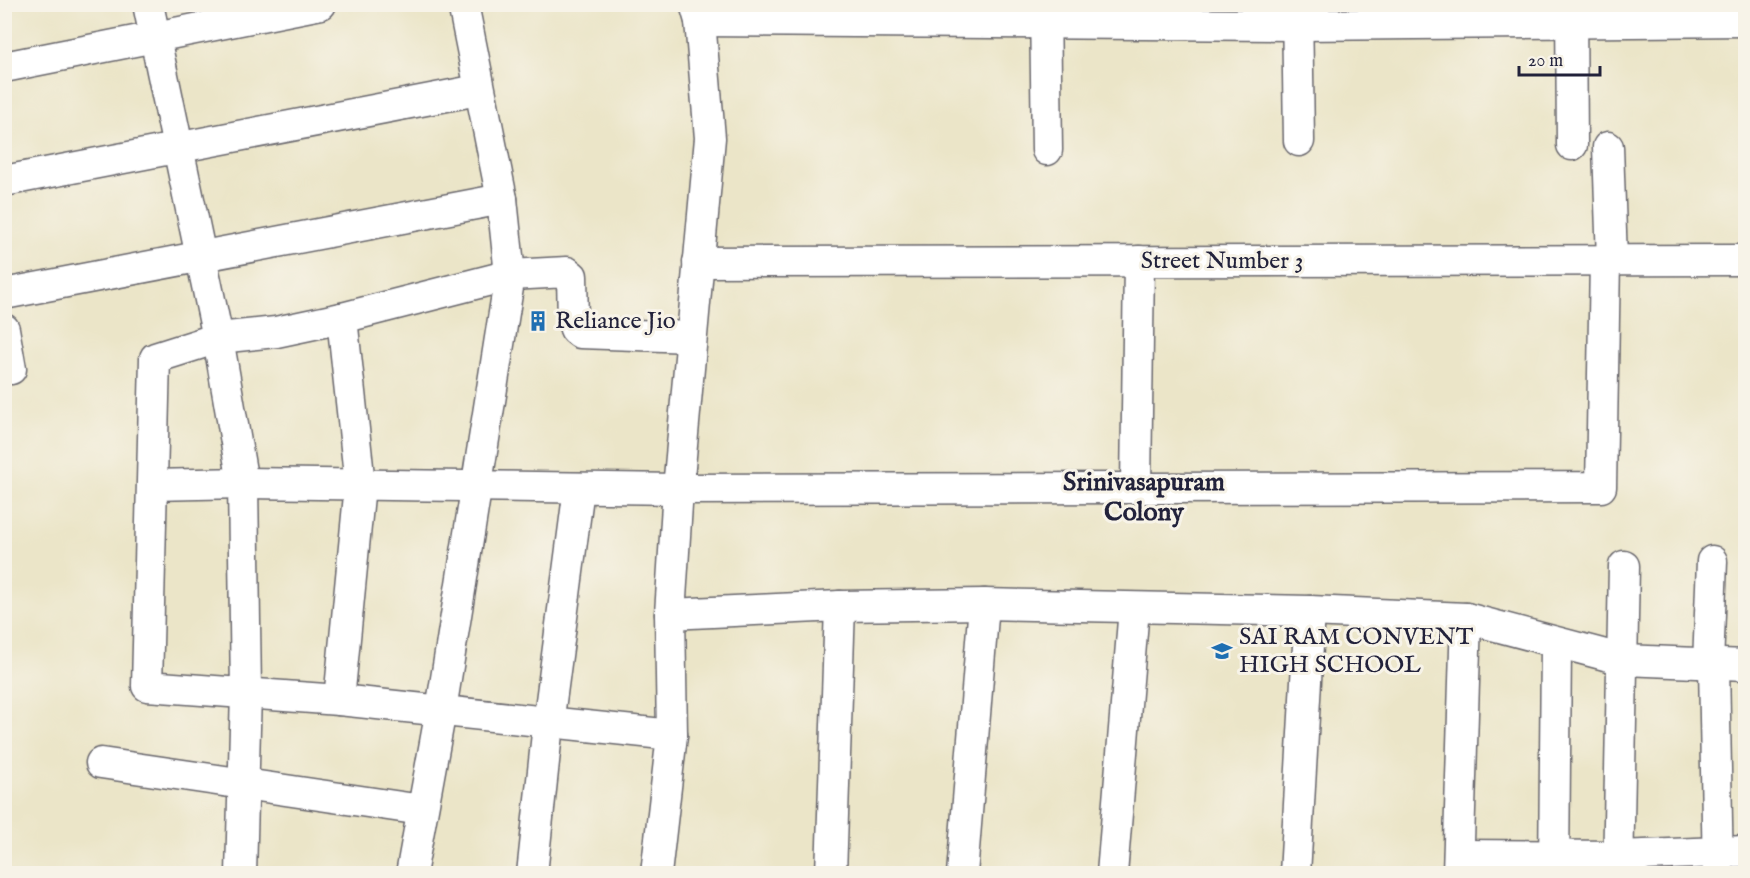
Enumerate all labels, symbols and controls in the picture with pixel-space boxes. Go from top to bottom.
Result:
scale bar [1519,39,1600,77]
text: 20 m [1528,50,1563,73]
street label: Street Number 3 [1141,246,1303,277]
place label: Reliance Jio [555,306,676,337]
building icon: Reliance Jio [526,309,550,333]
district label: Srinivasapuram Colony [1063,466,1225,529]
place label: SAI RAM CONVENT HIGH SCHOOL [1239,622,1474,681]
school or university icon: SAI RAM CONVENT HIGH SCHOOL [1210,639,1234,663]

